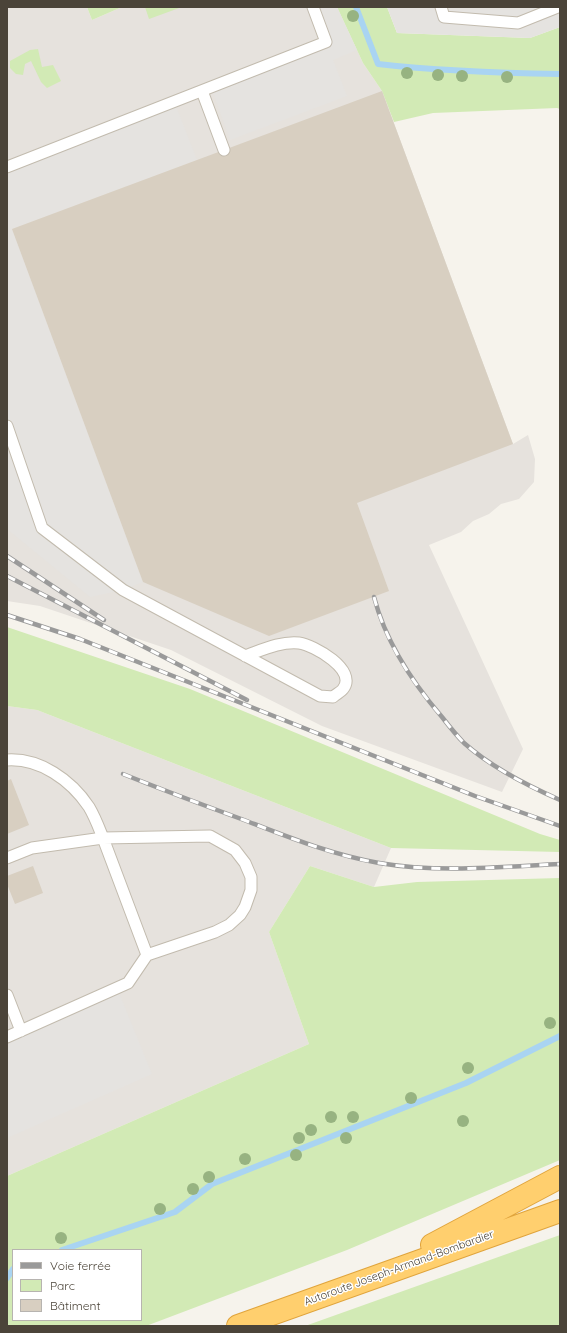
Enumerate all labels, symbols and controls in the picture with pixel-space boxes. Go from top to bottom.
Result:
street label: Autoroute Joseph-Armand-Bombardier [302,1227,496,1309]
legend [12,1249,142,1321]
text: Voie ferrée [50,1258,111,1273]
text: Parc [50,1278,75,1293]
text: Bâtiment [50,1298,100,1313]

